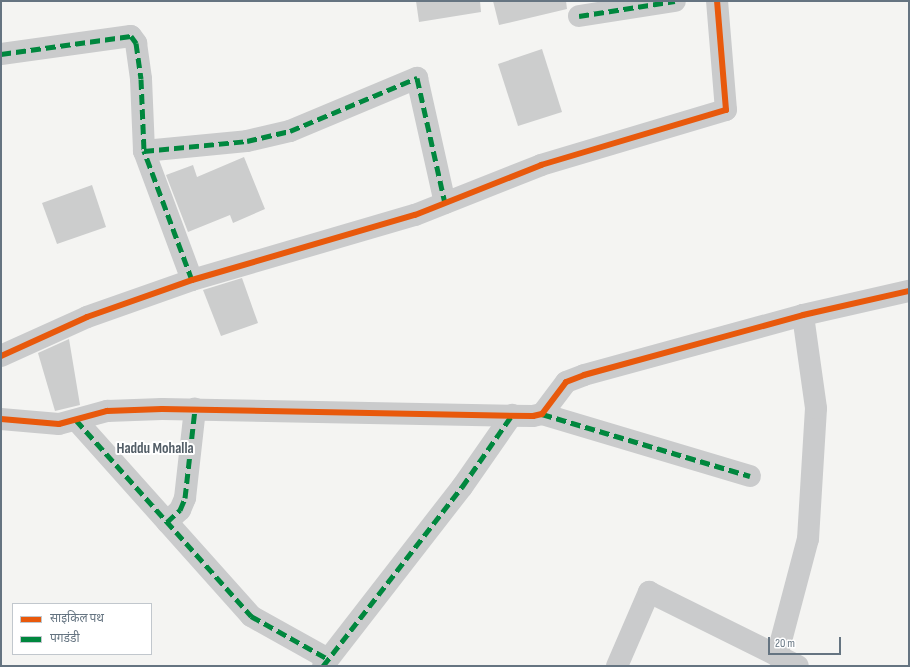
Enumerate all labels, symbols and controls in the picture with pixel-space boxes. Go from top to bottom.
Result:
district label: Haddu Mohalla [116,440,194,458]
legend [12,603,152,655]
text: साइकिल पथ [50,611,104,626]
scale bar [770,629,843,655]
text: पगडंडी [50,631,80,646]
text: 20 m [775,636,795,651]

